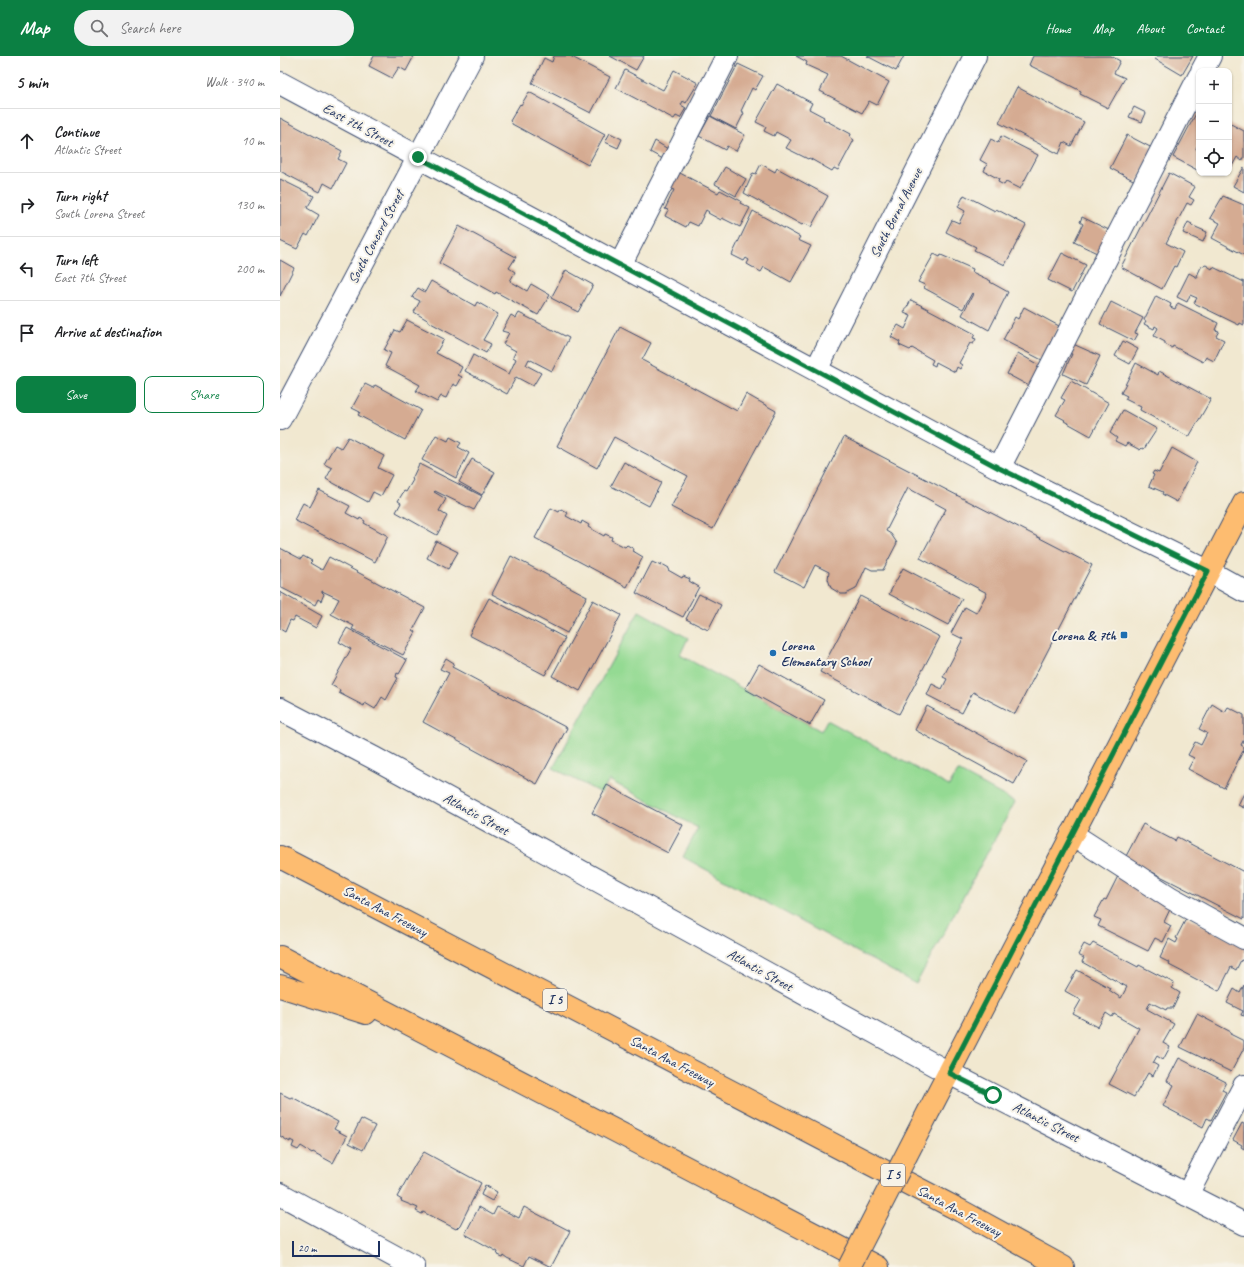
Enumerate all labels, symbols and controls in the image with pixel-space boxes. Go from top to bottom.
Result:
search box [74,10,354,46]
text: Map [20,16,50,40]
icon: search [88,17,110,39]
text: Search here [120,19,181,38]
text: Home [1045,20,1071,37]
text: Map [1093,20,1114,37]
text: About [1136,20,1164,37]
text: Contact [1186,20,1224,37]
map controls [1196,68,1232,176]
button: + [1196,68,1232,104]
text: 5 min [16,72,48,93]
text: Walk · 340 m [205,74,264,90]
street label: East 7th Street [320,99,397,151]
button: − [1196,104,1232,140]
text: Continue [54,123,99,142]
icon: ahead [16,130,38,152]
text: 10 m [242,133,264,149]
button: locate [1196,140,1232,176]
text: Atlantic Street [54,142,121,158]
route end [409,148,427,166]
street label: South Bernal Avenue [866,164,927,261]
street label: South Concord Street [344,185,409,287]
text: Turn right [54,187,107,206]
icon: right [16,194,38,216]
text: 130 m [236,197,264,213]
text: South Lorena Street [54,206,144,222]
text: Turn left [54,251,97,270]
icon: left [16,258,38,280]
text: 200 m [236,261,264,277]
text: East 7th Street [54,270,126,286]
icon: arrive [16,322,38,344]
text: Arrive at destination [54,323,161,342]
button: Save [16,376,136,413]
button: Share [144,376,264,413]
place label: Lorena & 7th [1051,627,1117,644]
marker: Lorena & 7th [1119,630,1129,640]
place label: Lorena Elementary School [781,637,872,670]
marker: Lorena Elementary School [768,648,778,658]
street label: Atlantic Street [440,789,513,840]
street label: Santa Ana Freeway [340,882,431,941]
street label: Atlantic Street [724,945,797,996]
road number: I 5 [543,989,567,1011]
street label: Santa Ana Freeway [627,1032,718,1091]
route start [984,1086,1002,1104]
street label: Atlantic Street [1010,1098,1083,1147]
road number: I 5 [881,1164,905,1186]
street label: Santa Ana Freeway [914,1182,1005,1241]
scale bar [292,1239,380,1258]
text: 20 m [298,1241,317,1255]

